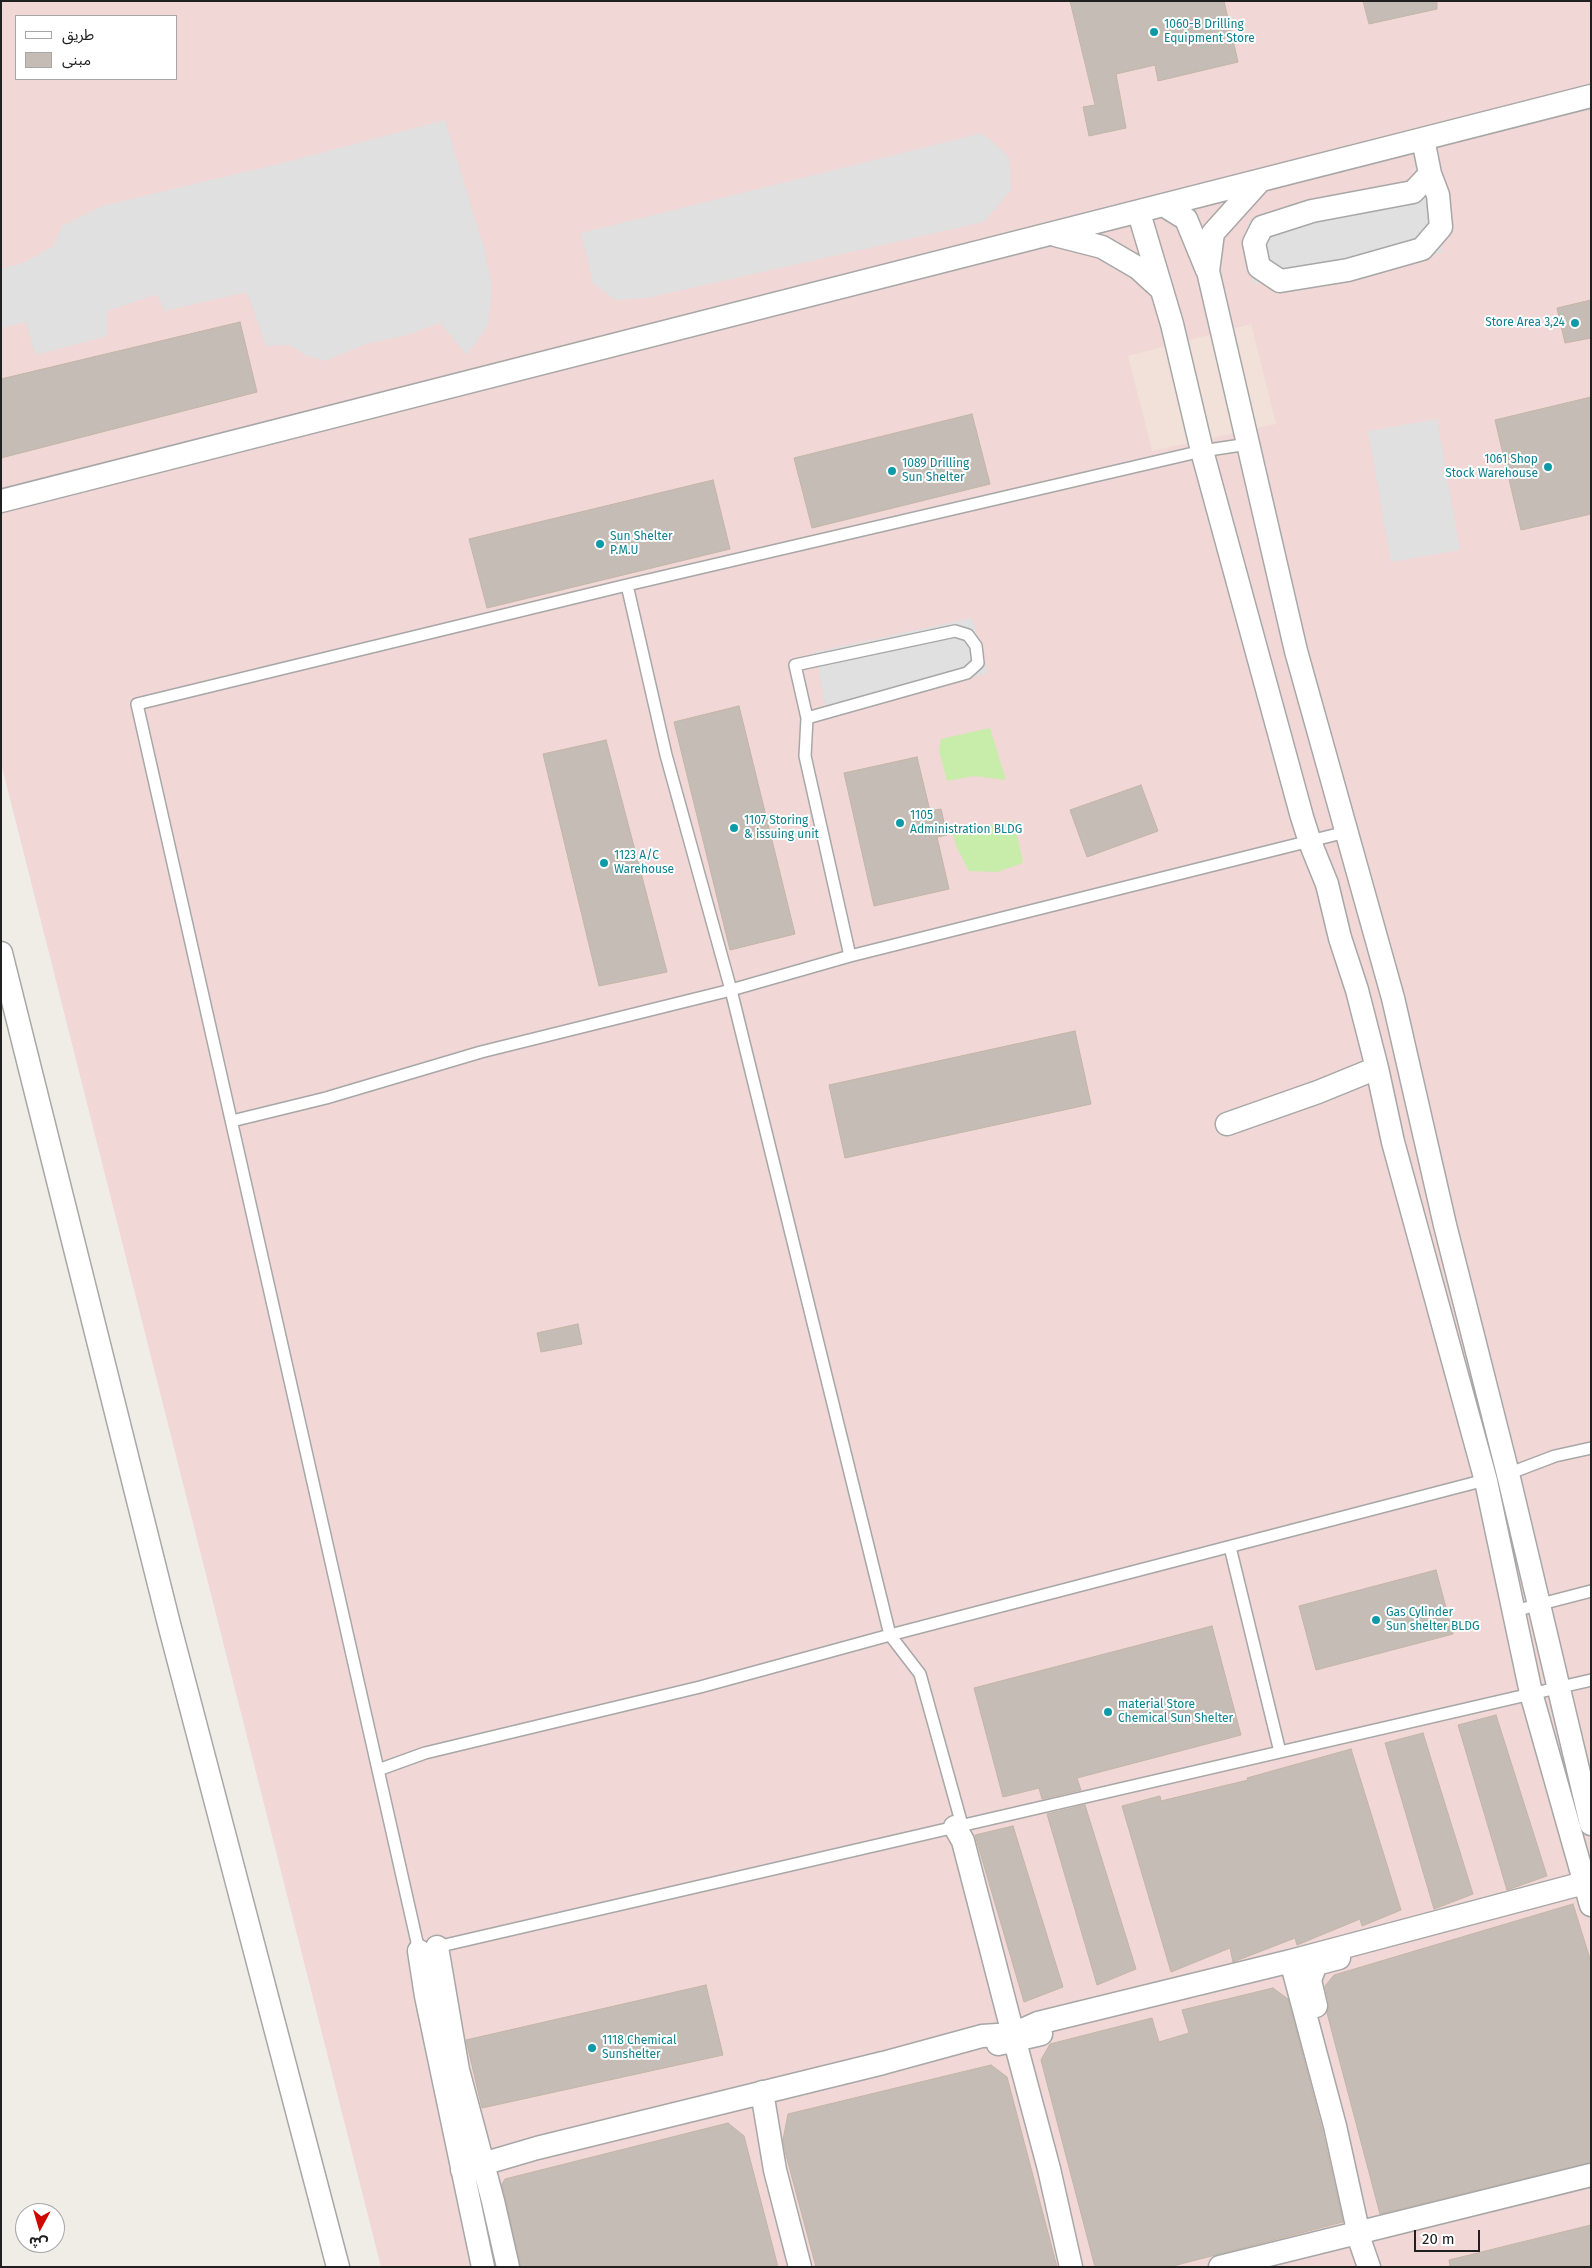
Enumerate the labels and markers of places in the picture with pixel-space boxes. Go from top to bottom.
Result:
place label: 1060-B Drilling Equipment Store [1164,18,1255,46]
marker: 1060-B Drilling Equipment Store [1148,26,1160,38]
place label: Store Area 3,24 [1485,316,1565,330]
marker: Store Area 3,24 [1569,317,1581,329]
place label: 1061 Shop Stock Warehouse [1445,453,1538,481]
place label: 1089 Drilling Sun Shelter [902,457,969,485]
marker: 1061 Shop Stock Warehouse [1542,461,1554,473]
marker: 1089 Drilling Sun Shelter [886,465,898,477]
place label: Sun Shelter P.M.U [610,530,673,558]
marker: Sun Shelter P.M.U [594,538,606,550]
place label: 1105 Administration BLDG [910,809,1022,837]
place label: 1107 Storing & issuing unit [744,814,819,842]
marker: 1105 Administration BLDG [894,817,906,829]
marker: 1107 Storing & issuing unit [728,822,740,834]
place label: 1123 A/C Warehouse [614,849,674,877]
marker: 1123 A/C Warehouse [598,857,610,869]
place label: Gas Cylinder Sun shelter BLDG [1386,1606,1480,1634]
marker: Gas Cylinder Sun shelter BLDG [1370,1614,1382,1626]
place label: material Store Chemical Sun Shelter [1118,1698,1233,1726]
marker: material Store Chemical Sun Shelter [1102,1706,1114,1718]
place label: 1118 Chemical Sunshelter [602,2034,676,2062]
marker: 1118 Chemical Sunshelter [586,2042,598,2054]

